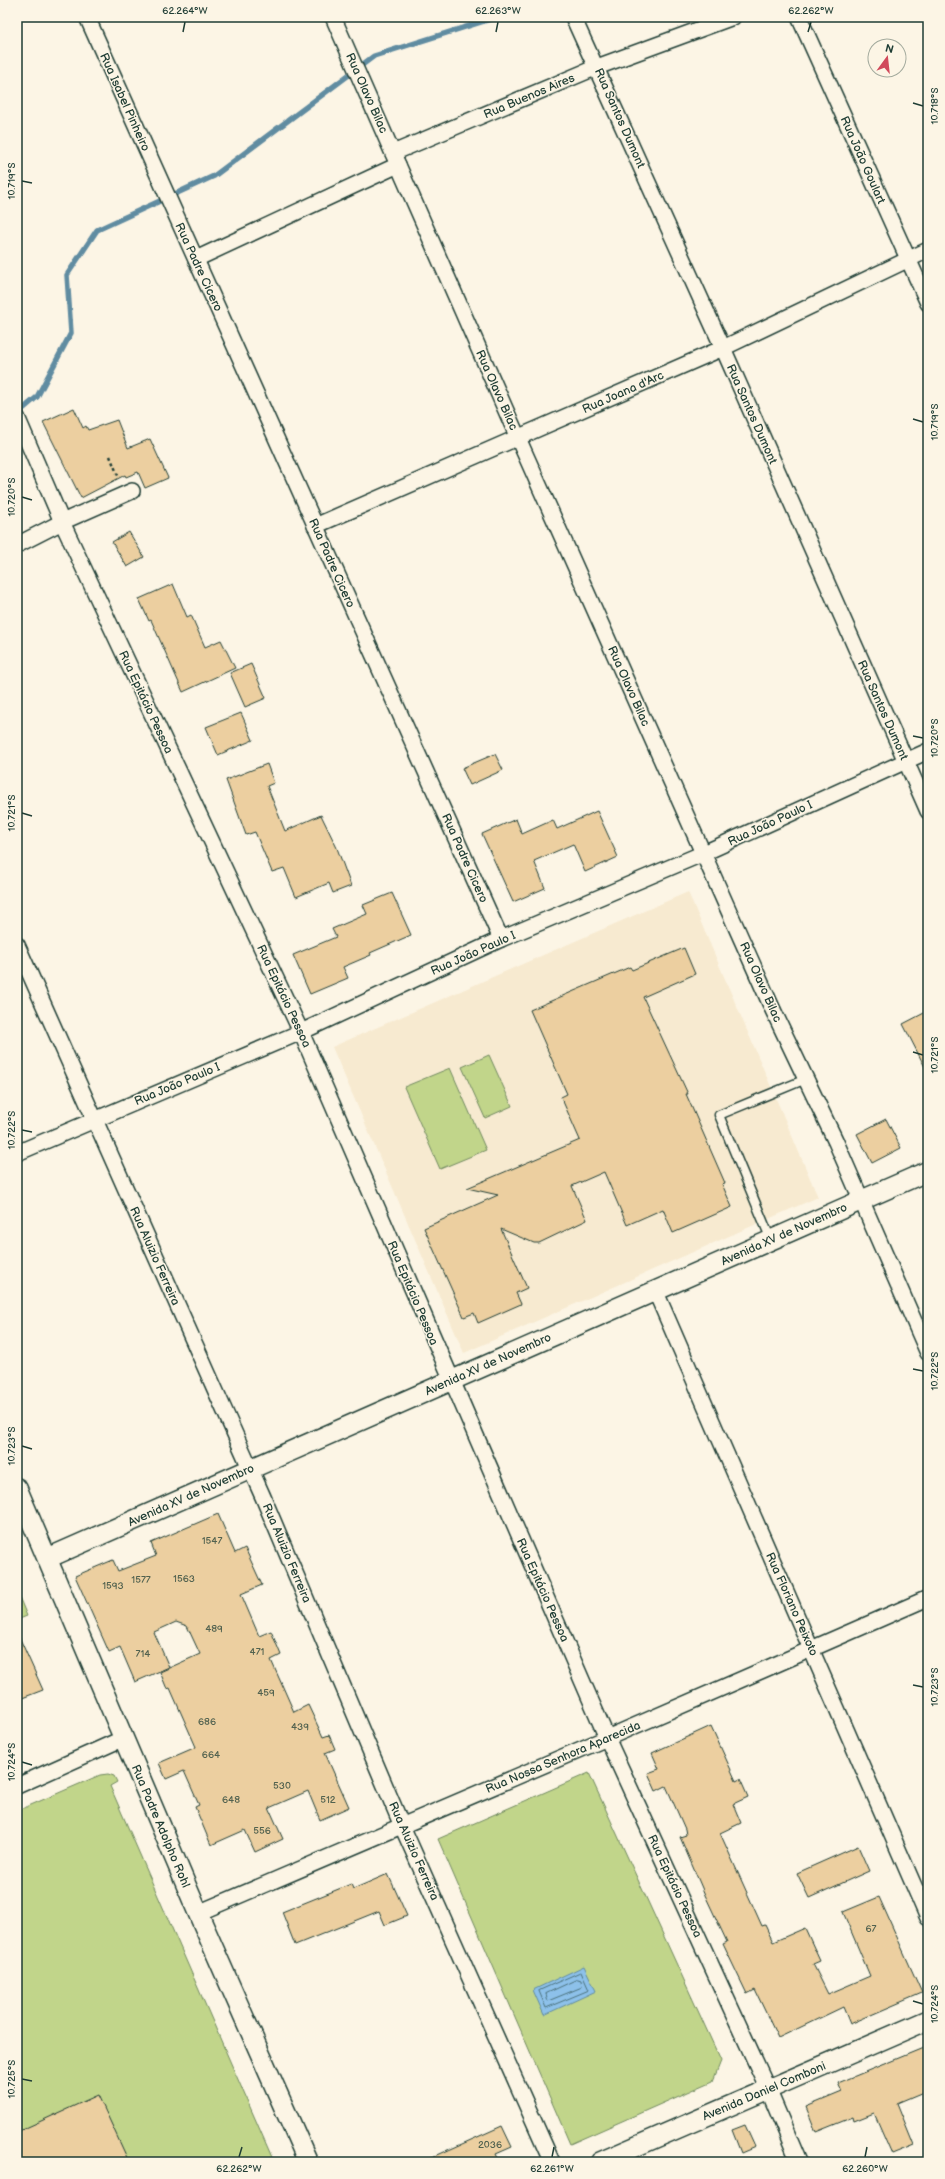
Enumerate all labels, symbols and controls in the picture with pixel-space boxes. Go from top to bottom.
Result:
text: 62.264°W [162,5,208,17]
text: 62.263°W [475,5,521,17]
text: 62.262°W [788,5,834,17]
north arrow [867,38,907,78]
text: N [884,41,895,56]
street label: Rua Isabel Pinheiro [96,51,153,154]
street label: Rua Olavo Bilac [342,51,391,136]
street label: Rua Santos Dumont [591,66,648,171]
street label: Rua Buenos Aires [481,71,577,122]
text: 10.718°S [929,88,941,124]
street label: Rua João Goulart [837,114,889,207]
text: 10.719°S [6,163,18,199]
street label: Rua Padre Cicero [171,220,226,314]
street label: Rua Olavo Bilac [472,348,521,433]
street label: Rua Santos Dumont [723,362,780,467]
street label: Rua Joana d'Arc [580,368,666,417]
text: 10.719°S [929,404,941,440]
text: 10.720°S [6,477,18,517]
street label: Rua Padre Cicero [305,516,358,610]
street label: Rua Olavo Bilac [604,644,653,729]
street label: Rua Epitácio Pessoa [115,648,176,756]
street label: Rua Santos Dumont [854,658,911,763]
text: 10.720°S [929,718,941,758]
text: 10.721°S [6,795,18,831]
street label: Rua João Paulo I [726,797,815,850]
street label: Rua Padre Cicero [438,811,491,905]
street label: Rua João Paulo I [428,928,518,979]
street label: Rua Olavo Bilac [736,940,785,1025]
street label: Rua Epitácio Pessoa [253,942,314,1050]
text: 10.721°S [929,1037,941,1073]
street label: Rua João Paulo I [132,1060,222,1109]
text: 10.722°S [6,1111,18,1149]
street label: Avenida XV de Novembro [719,1200,850,1269]
street label: Rua Aluizio Ferreira [126,1205,183,1308]
street label: Rua Epitácio Pessoa [384,1239,441,1348]
street label: Avenida XV de Novembro [423,1330,554,1399]
text: 10.722°S [929,1352,941,1390]
text: 10.723°S [6,1427,18,1465]
street label: Avenida XV de Novembro [126,1461,257,1530]
street label: Rua Aluizio Ferreira [259,1501,314,1605]
house number: 1547 [202,1535,222,1547]
street label: Rua Epitácio Pessoa [513,1536,572,1645]
street label: Rua Floriano Peixoto [762,1550,821,1658]
house number: 1563 [173,1573,195,1585]
house number: 1577 [131,1574,151,1586]
house number: 1593 [102,1580,124,1592]
house number: 489 [205,1623,223,1635]
house number: 471 [250,1646,265,1658]
house number: 714 [136,1648,150,1660]
text: 10.723°S [929,1668,941,1706]
house number: 459 [257,1687,275,1699]
house number: 686 [198,1716,216,1728]
street label: Rua Nossa Senhora Aparecida [484,1718,643,1797]
house number: 439 [291,1721,309,1733]
text: 10.724°S [6,1743,18,1781]
house number: 664 [202,1749,220,1761]
street label: Rua Padre Adolpho Rohl [128,1762,193,1890]
house number: 530 [273,1780,291,1792]
house number: 648 [222,1794,240,1806]
house number: 512 [320,1794,336,1806]
street label: Rua Aluizio Ferreira [385,1800,442,1903]
house number: 556 [253,1825,271,1837]
street label: Rua Epitácio Pessoa [644,1832,705,1940]
house number: 67 [865,1923,877,1935]
text: 10.724°S [929,1985,941,2023]
street label: Avenida Daniel Comboni [700,2059,828,2124]
text: 10.725°S [6,2060,18,2098]
house number: 2036 [478,2139,502,2151]
text: 62.262°W [216,2163,262,2175]
text: 62.261°W [530,2163,574,2175]
text: 62.260°W [842,2163,888,2175]

